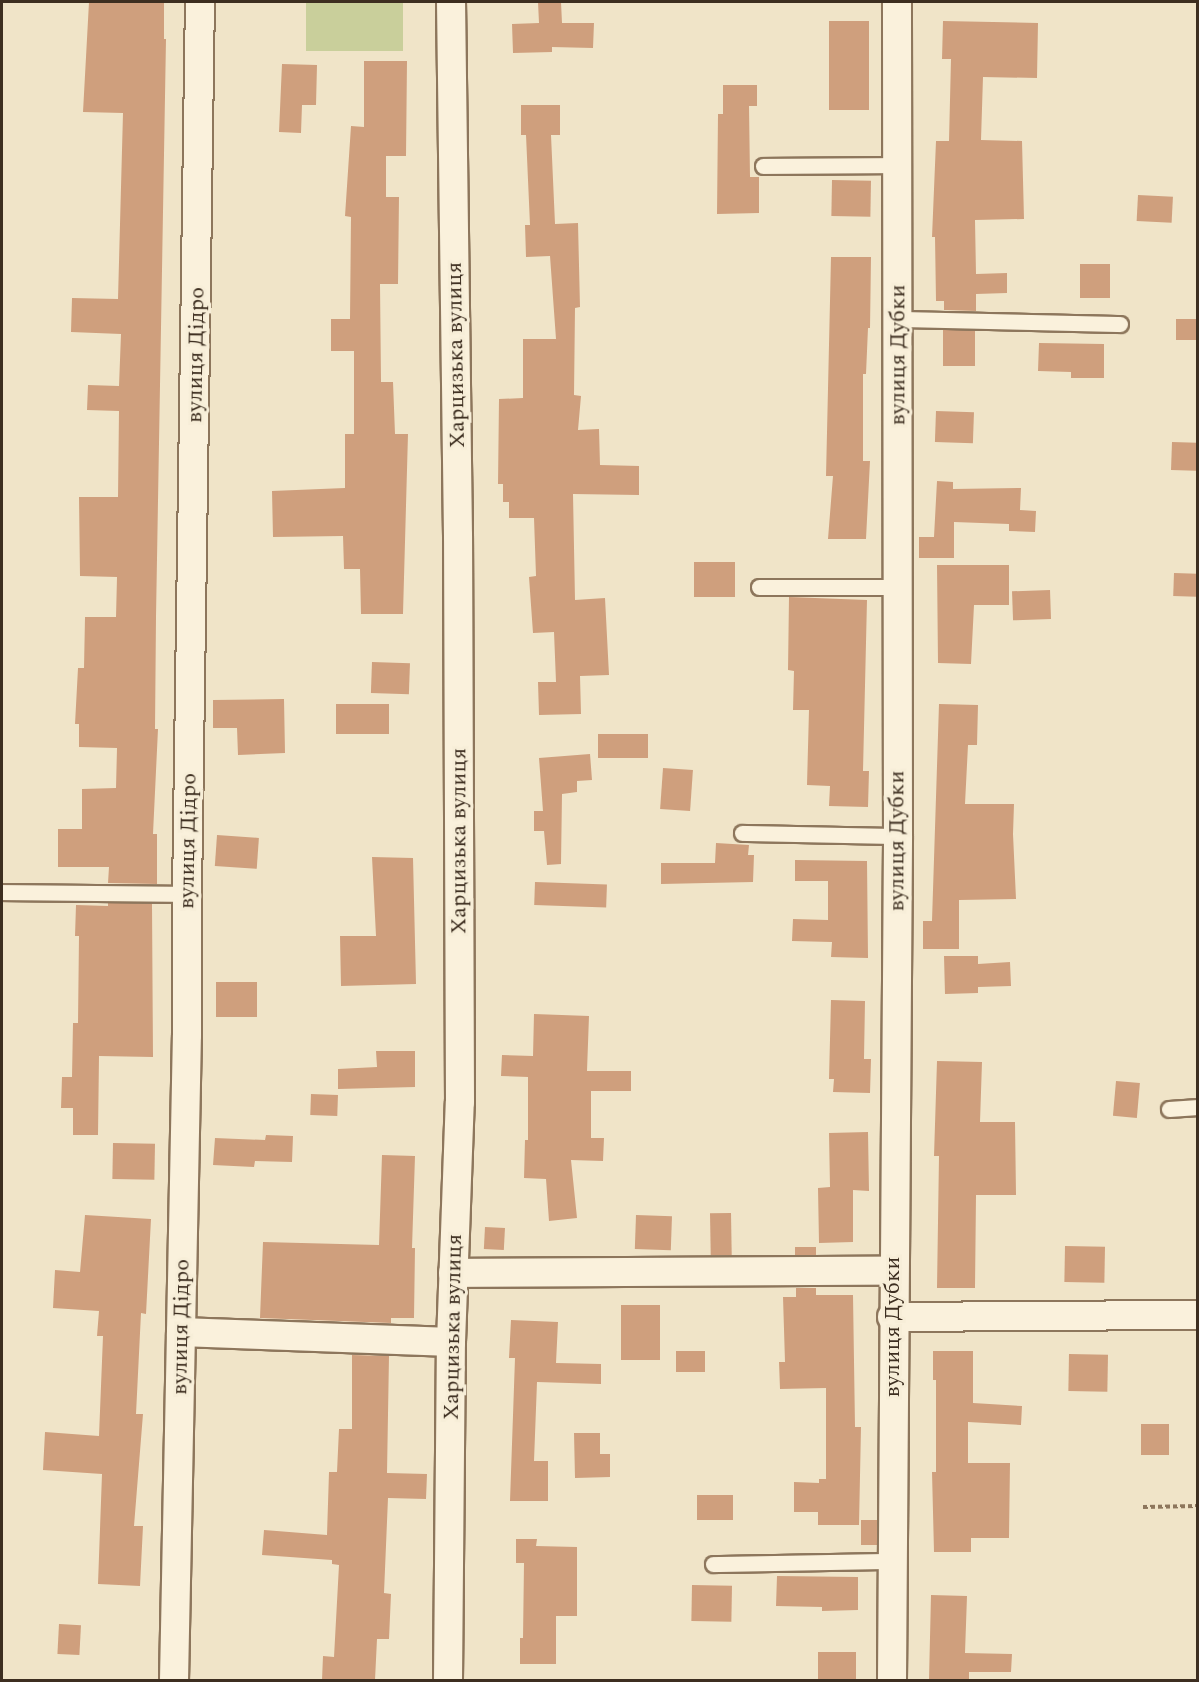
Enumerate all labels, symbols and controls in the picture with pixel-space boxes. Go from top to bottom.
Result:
street label: Харцизька вулиця [441,262,471,448]
street label: вулиця Дубки [885,285,911,425]
street label: вулиця Дідро [182,287,210,423]
street label: Харцизька вулиця [446,748,472,934]
street label: вулиця Дубки [884,771,910,911]
street label: вулиця Дідро [174,773,202,909]
street label: Харцизька вулиця [438,1234,468,1420]
street label: вулиця Дубки [880,1257,906,1397]
street label: вулиця Дідро [167,1259,195,1395]

